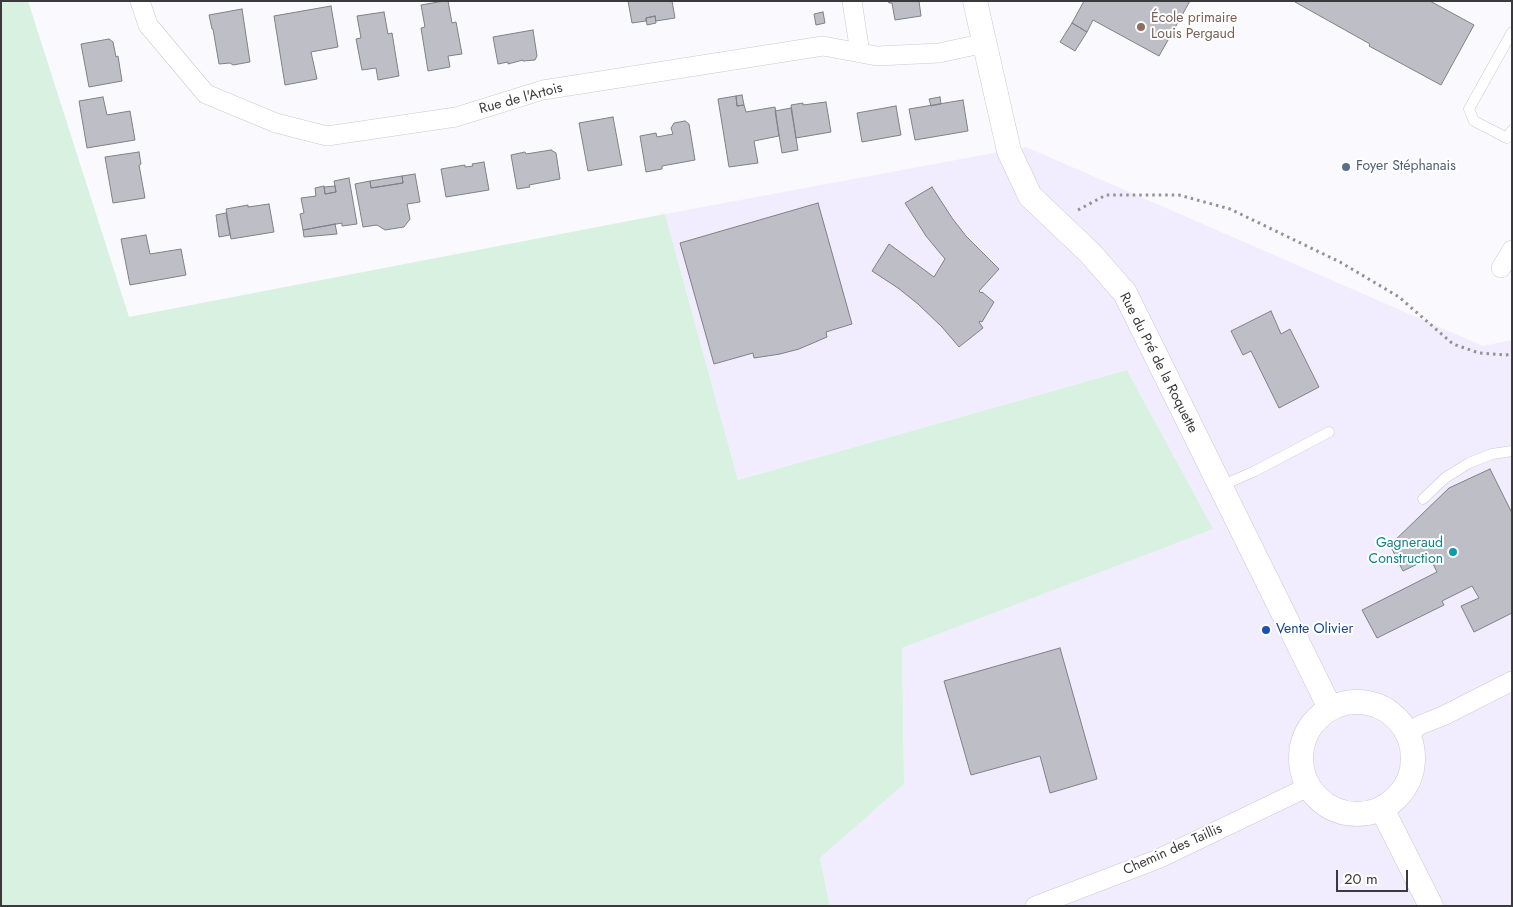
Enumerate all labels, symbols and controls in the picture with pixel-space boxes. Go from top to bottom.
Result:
place label: École primaire Louis Pergaud [1151,11,1237,44]
marker: École primaire Louis Pergaud [1135,21,1147,33]
street label: Rue de l'Artois [478,80,564,118]
place label: Foyer Stéphanais [1356,159,1456,175]
marker: Foyer Stéphanais [1340,161,1352,173]
street label: Rue du Pré de la Roquette [1115,290,1201,436]
place label: Gagneraud Construction [1369,536,1443,568]
marker: Gagneraud Construction [1447,546,1459,558]
place label: Vente Olivier [1276,622,1353,638]
marker: Vente Olivier [1260,624,1272,636]
street label: Chemin des Taillis [1121,821,1225,879]
scale bar [1338,860,1410,892]
text: 20 m [1344,868,1378,890]

